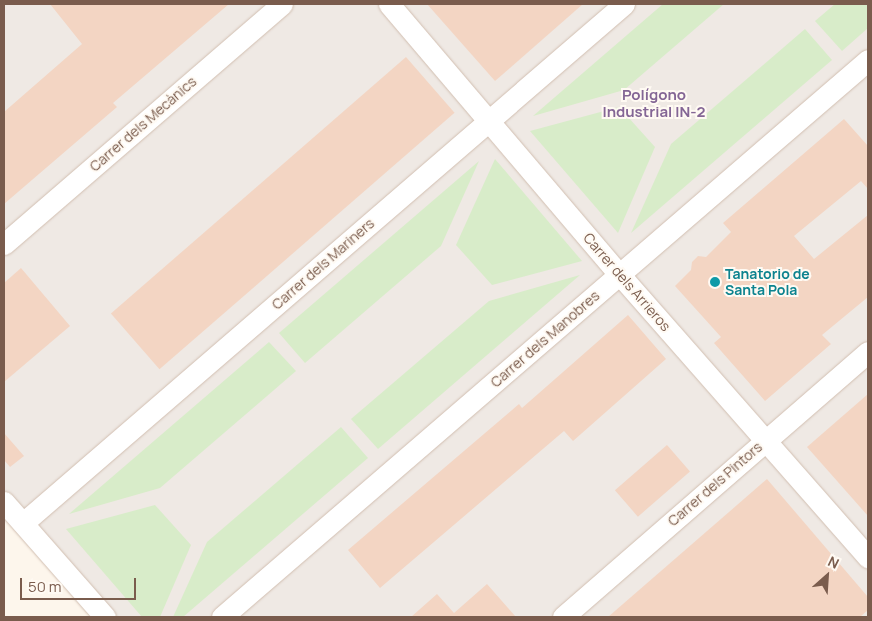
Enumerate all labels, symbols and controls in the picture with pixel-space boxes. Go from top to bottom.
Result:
street label: Carrer dels Mecànics [86,73,200,175]
district label: Polígono Industrial IN-2 [603,85,705,120]
street label: Carrer dels Mariners [268,215,378,313]
street label: Carrer dels Arrieros [580,229,674,335]
place label: Tanatorio de Santa Pola [725,266,810,298]
marker: Tanatorio de Santa Pola [709,276,721,288]
street label: Carrer dels Manobres [487,287,603,391]
street label: Carrer dels Pintors [664,438,766,530]
north arrow [802,551,852,601]
text: N [825,551,842,573]
scale bar [22,568,139,600]
text: 50 m [28,576,62,597]

